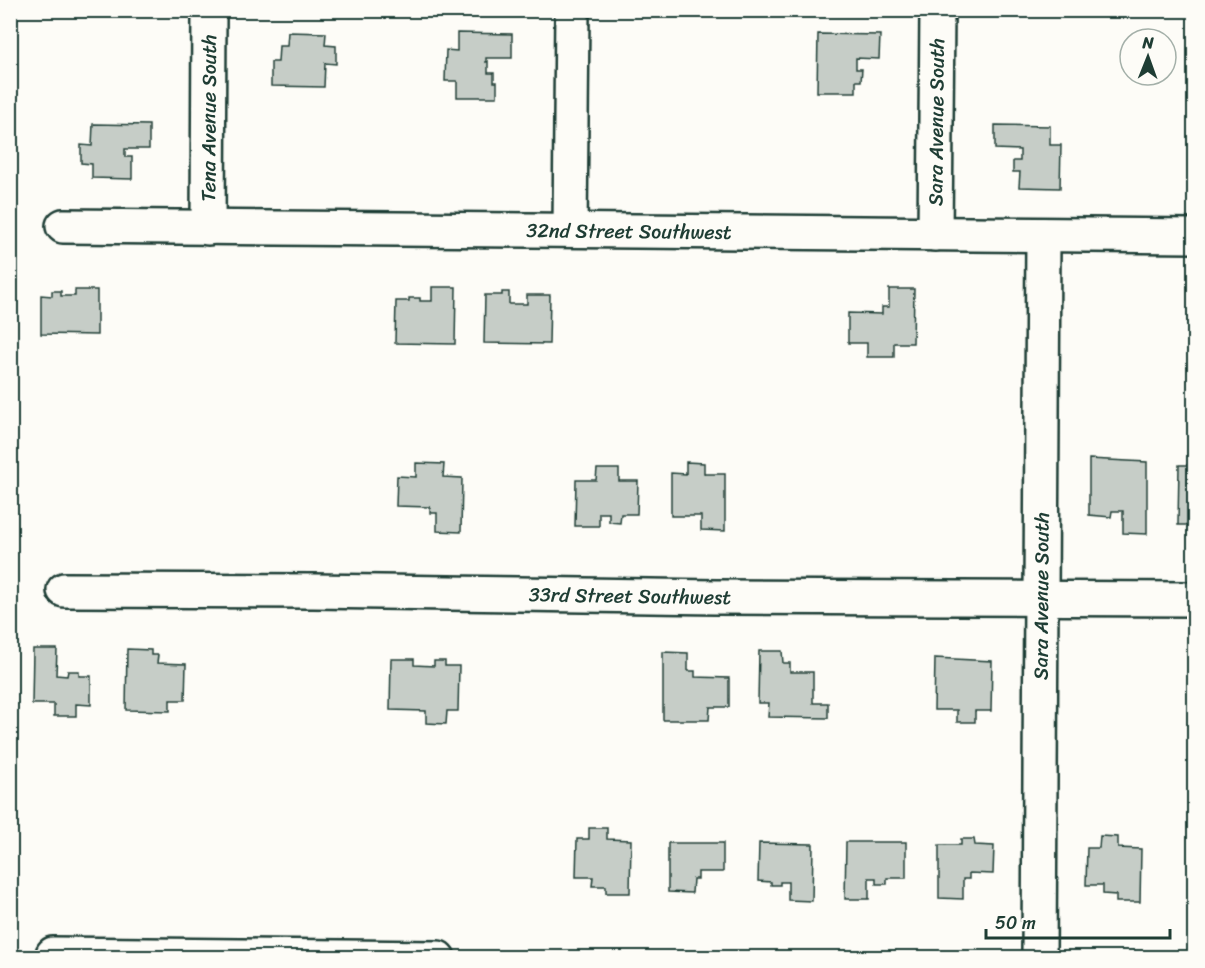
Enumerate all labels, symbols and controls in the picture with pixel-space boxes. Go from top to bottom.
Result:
north arrow [1118,27,1178,87]
text: N [1141,28,1155,57]
street label: Tena Avenue South [191,34,226,202]
street label: Sara Avenue South [918,38,954,206]
street label: 32nd Street Southwest [526,213,732,249]
street label: Sara Avenue South [1023,512,1059,680]
street label: 33rd Street Southwest [529,577,731,615]
scale bar [986,902,1170,940]
text: 50 m [995,907,1036,939]

